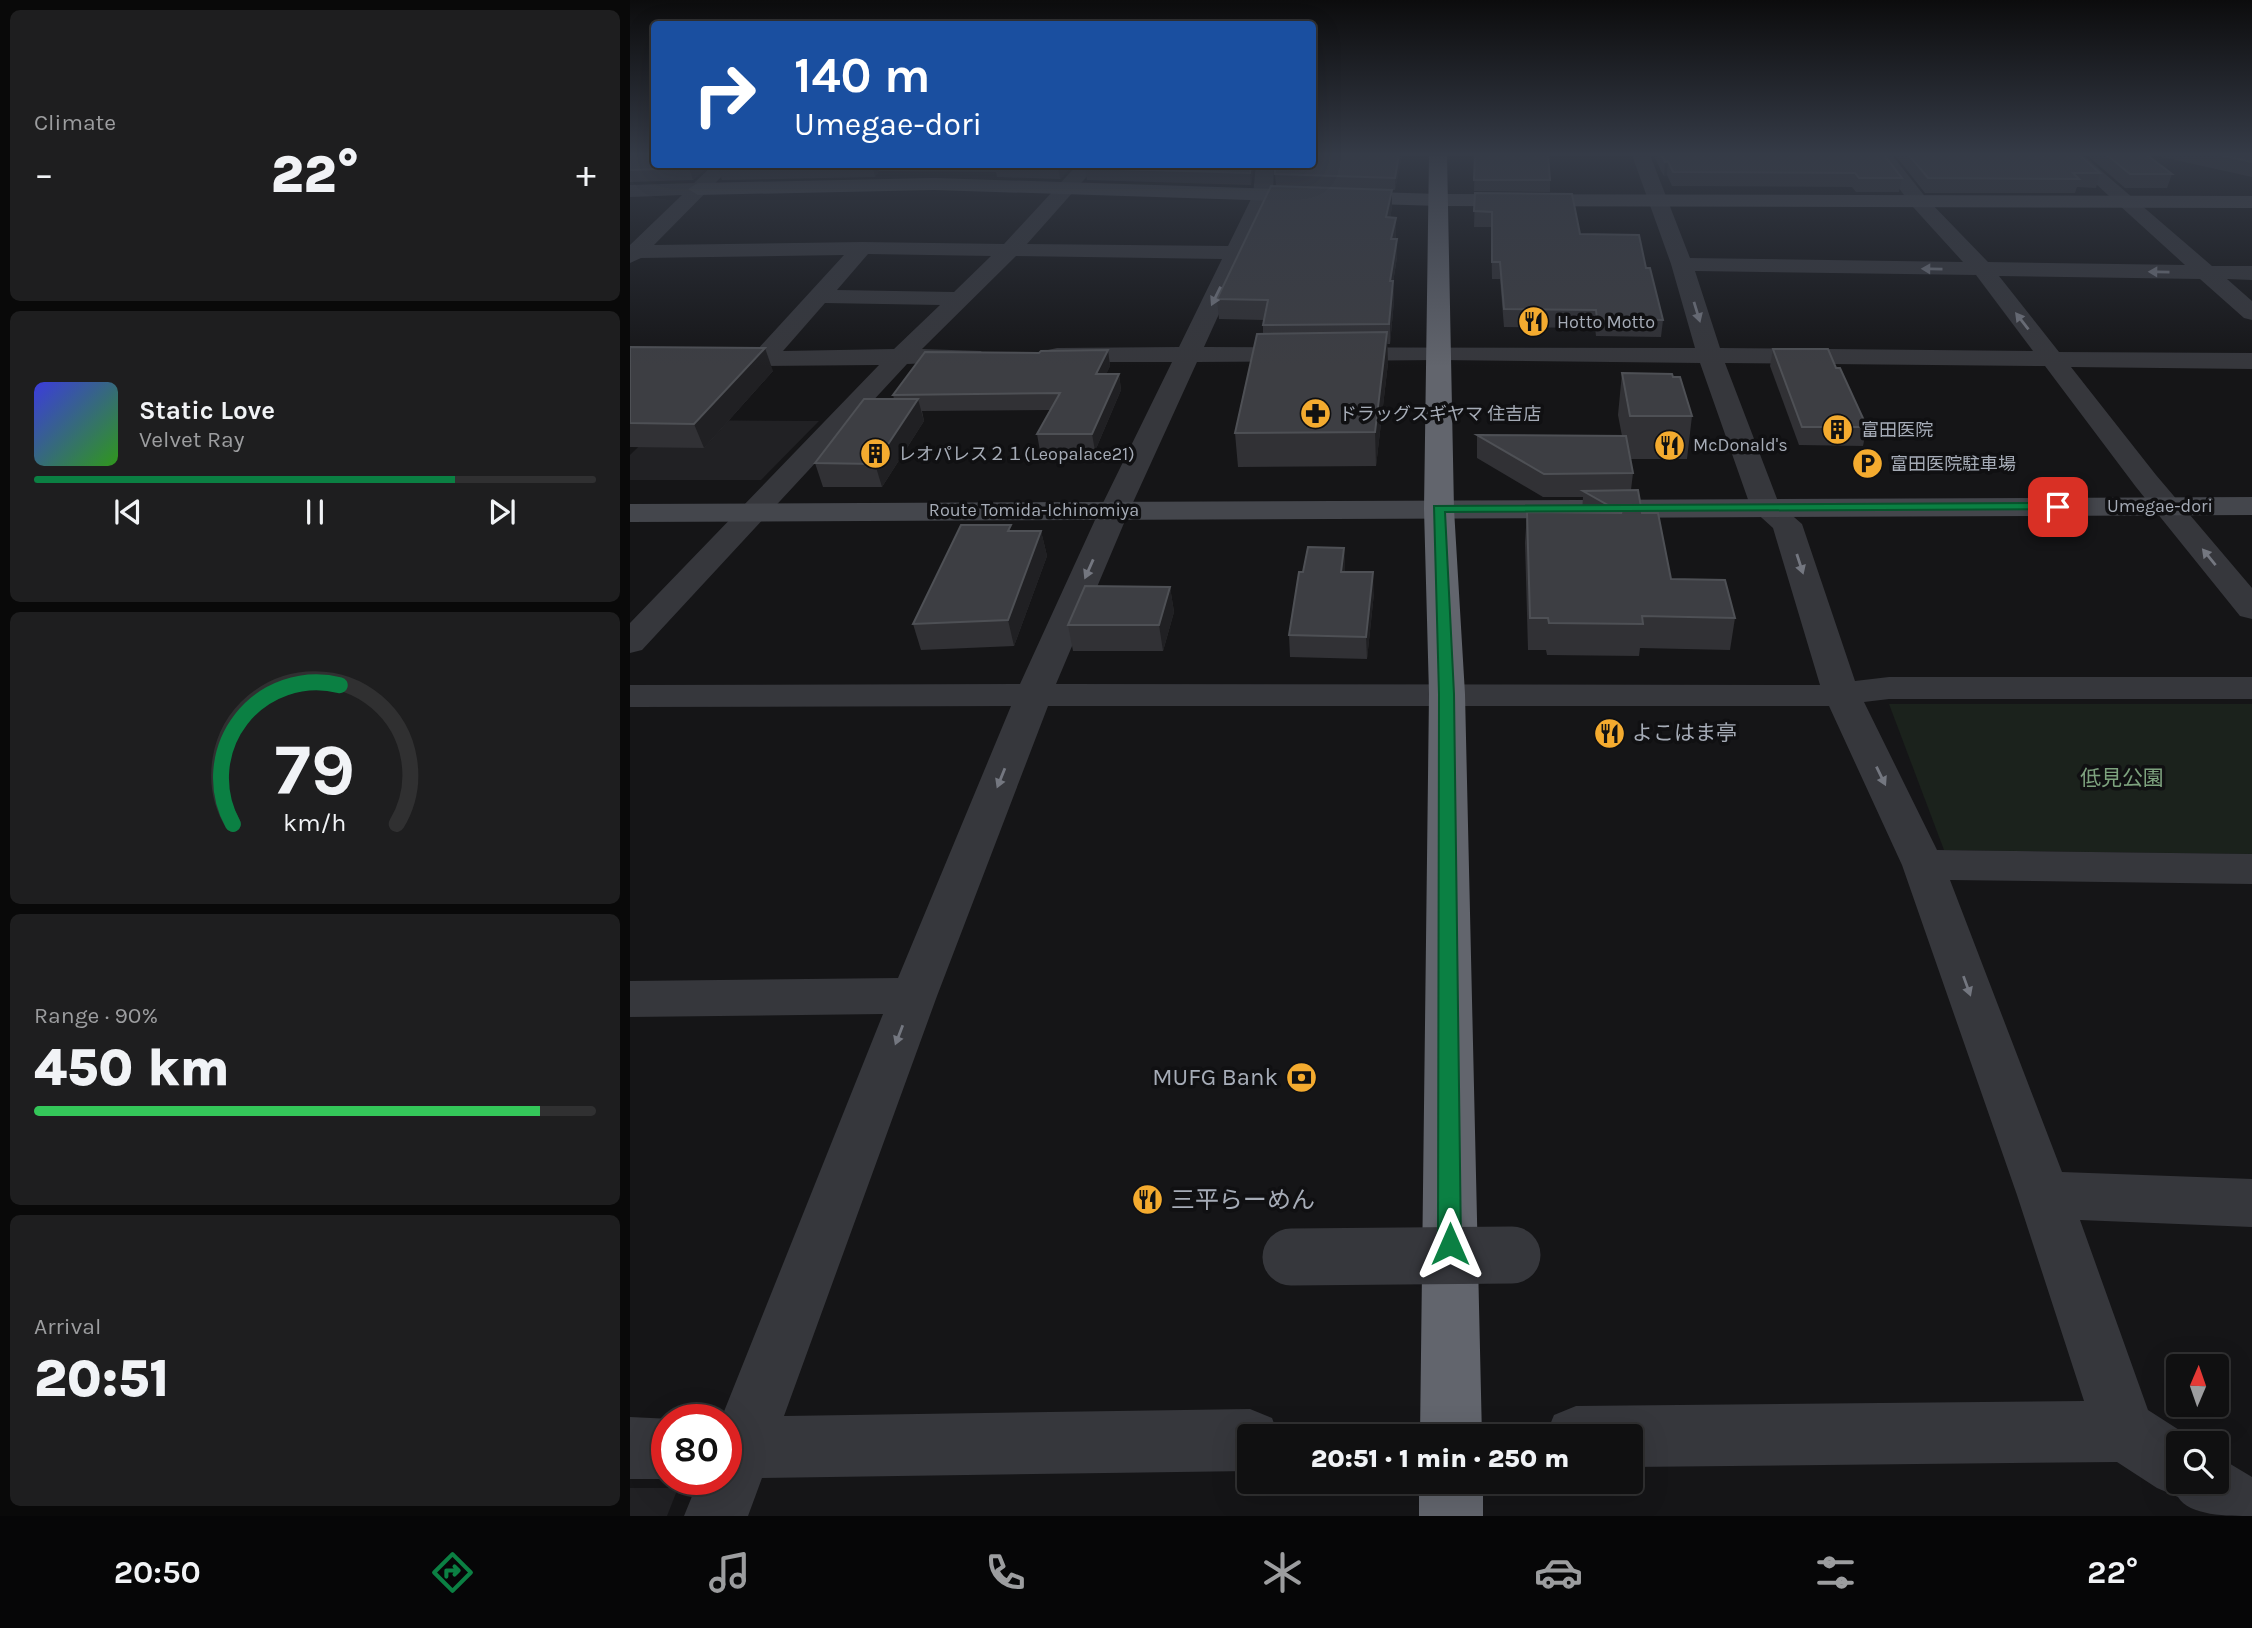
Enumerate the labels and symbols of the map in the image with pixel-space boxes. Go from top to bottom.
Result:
one-way arrow [1921,263,1943,275]
one-way arrow [2148,266,2170,278]
one-way arrow [1210,285,1221,306]
one-way arrow [1692,302,1702,323]
restaurant icon: Hotto Motto [1517,305,1551,339]
place label: Hotto Motto [1557,311,1655,333]
one-way arrow [2015,312,2030,330]
pharmacy icon: ドラッグスギヤマ 住吉店 [1299,397,1333,431]
place label: ドラッグスギヤマ 住吉店 [1339,403,1541,425]
building icon: 富田医院 [1821,413,1855,447]
place label: 富田医院 [1861,419,1933,441]
restaurant icon: McDonald's [1653,428,1687,462]
place label: McDonald's [1693,434,1788,456]
building icon: レオパレス２１(Leopalace21) [858,437,892,471]
place label: レオパレス２１(Leopalace21) [898,443,1135,465]
parking icon: 富田医院駐車場 [1850,447,1884,481]
place label: 富田医院駐車場 [1890,453,2016,475]
pin [2028,477,2088,537]
street label: Umegae-dori [2107,495,2213,517]
street label: Route Tomida-Ichinomiya [929,499,1139,521]
one-way arrow [2201,548,2216,566]
one-way arrow [1795,554,1806,575]
one-way arrow [1083,558,1094,579]
restaurant icon: よこはま亭 [1592,716,1626,750]
place label: よこはま亭 [1632,721,1737,745]
one-way arrow [1875,766,1886,786]
park label: 低見公園 [2080,766,2164,790]
one-way arrow [995,768,1006,789]
one-way arrow [1962,975,1973,996]
one-way arrow [894,1025,905,1046]
bank icon: MUFG Bank [1284,1060,1318,1094]
place label: MUFG Bank [1152,1063,1278,1091]
restaurant icon: 三平らーめん [1131,1183,1165,1217]
place label: 三平らーめん [1171,1186,1315,1214]
position arrow [1413,1207,1487,1281]
north arrow [2166,1354,2230,1418]
speed limit sign: 80 [651,1404,742,1495]

